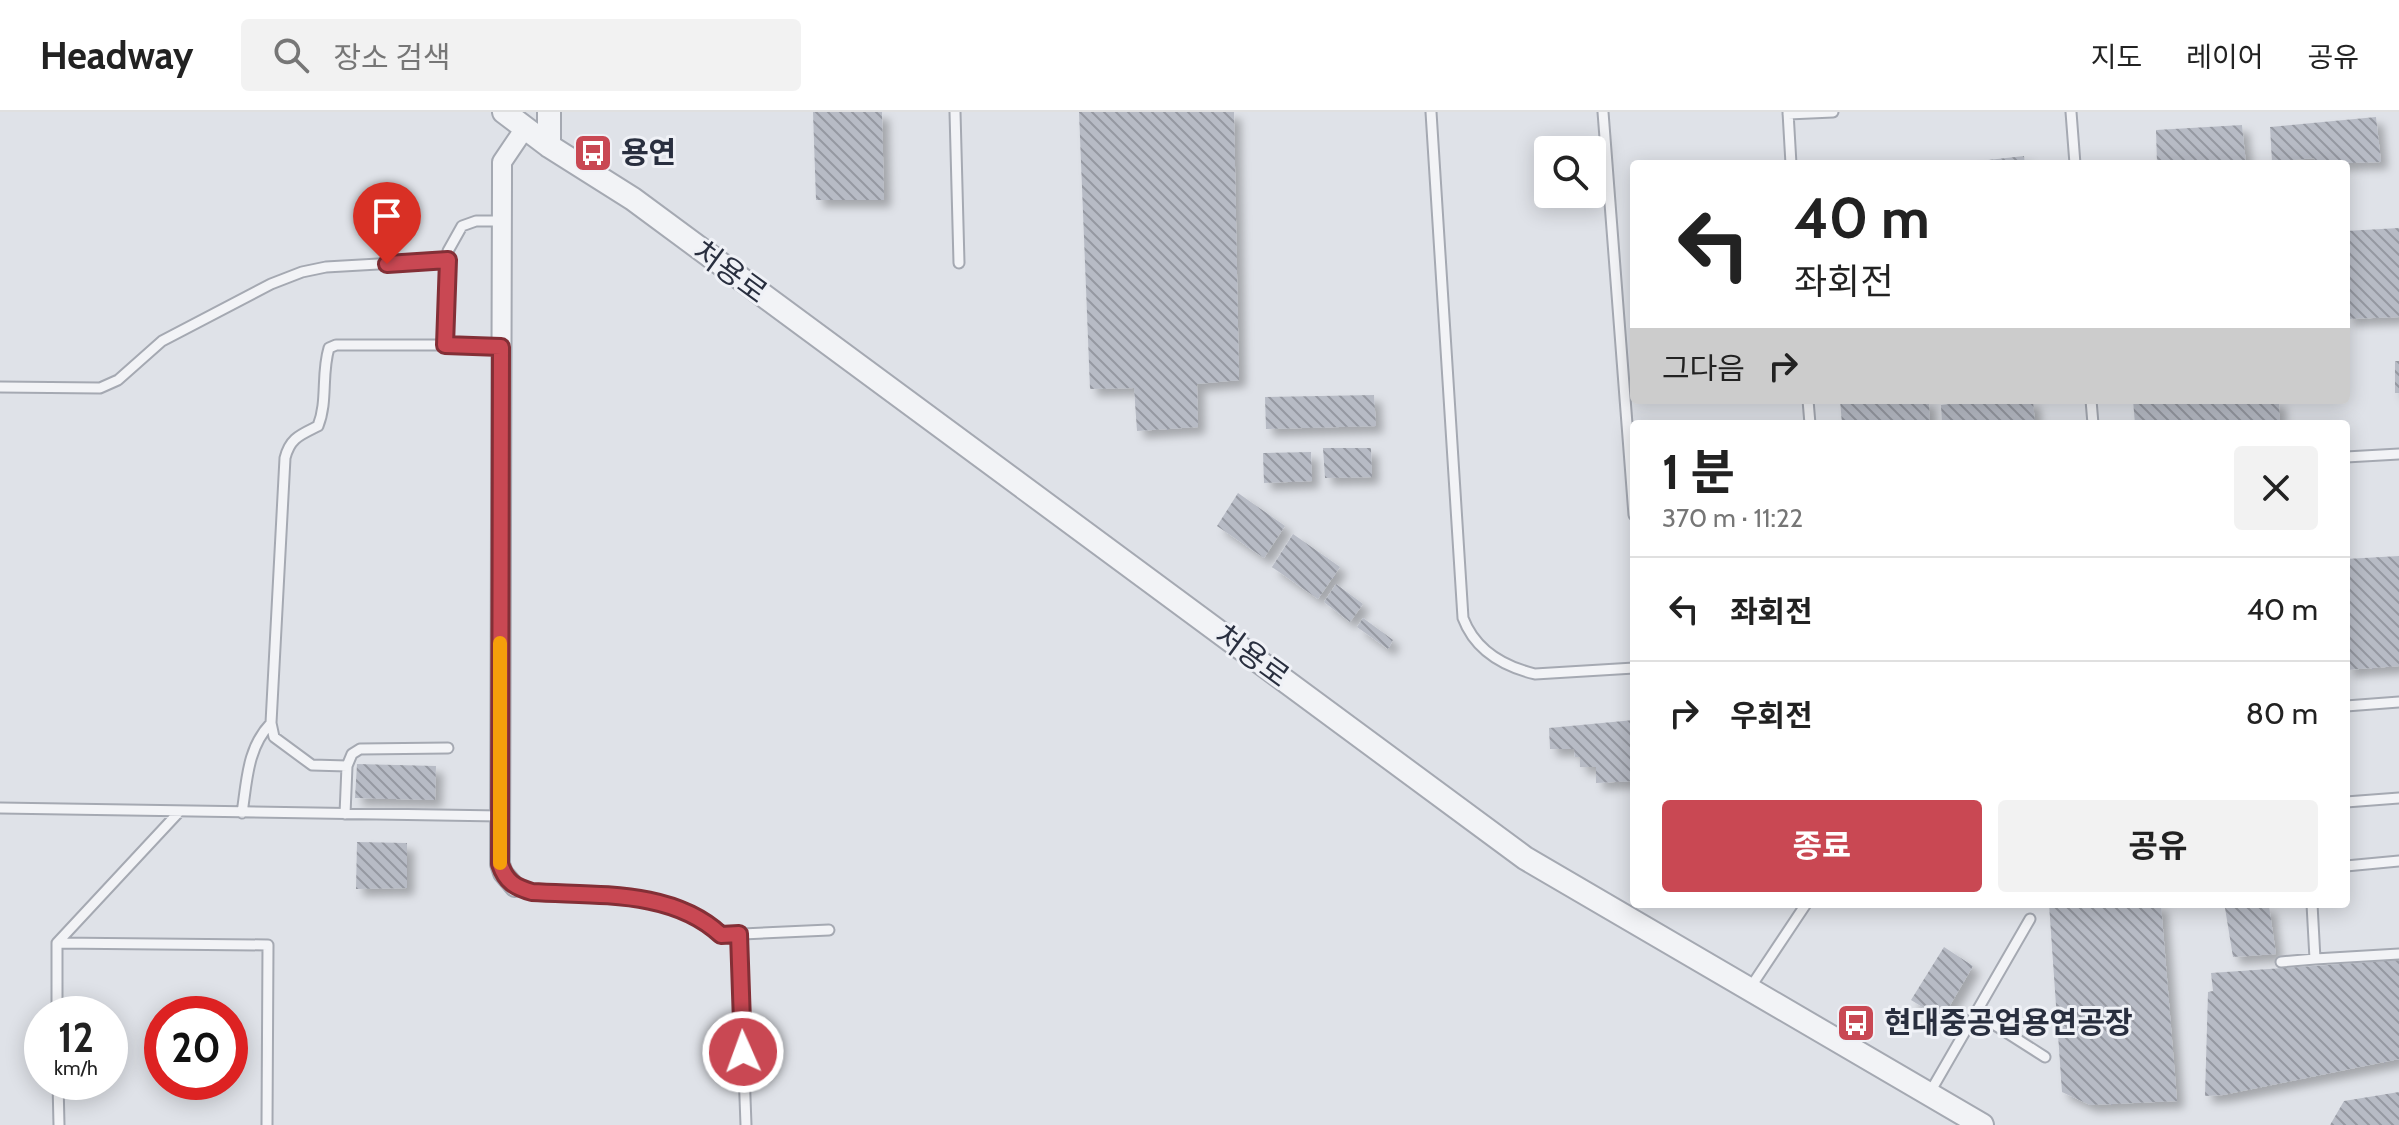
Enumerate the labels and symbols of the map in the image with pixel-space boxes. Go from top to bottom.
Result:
bus stop icon: 용연 [572,132,614,174]
place label: 용연 [621,134,676,171]
pin [353,182,421,264]
street label: 처용로 [686,232,775,311]
street label: 처용로 [1208,616,1297,695]
speed limit sign: 20 [144,996,248,1100]
bus stop icon: 현대중공업용연공장 [1835,1002,1877,1044]
place label: 현대중공업용연공장 [1884,1004,2133,1041]
position arrow [701,1010,785,1094]

